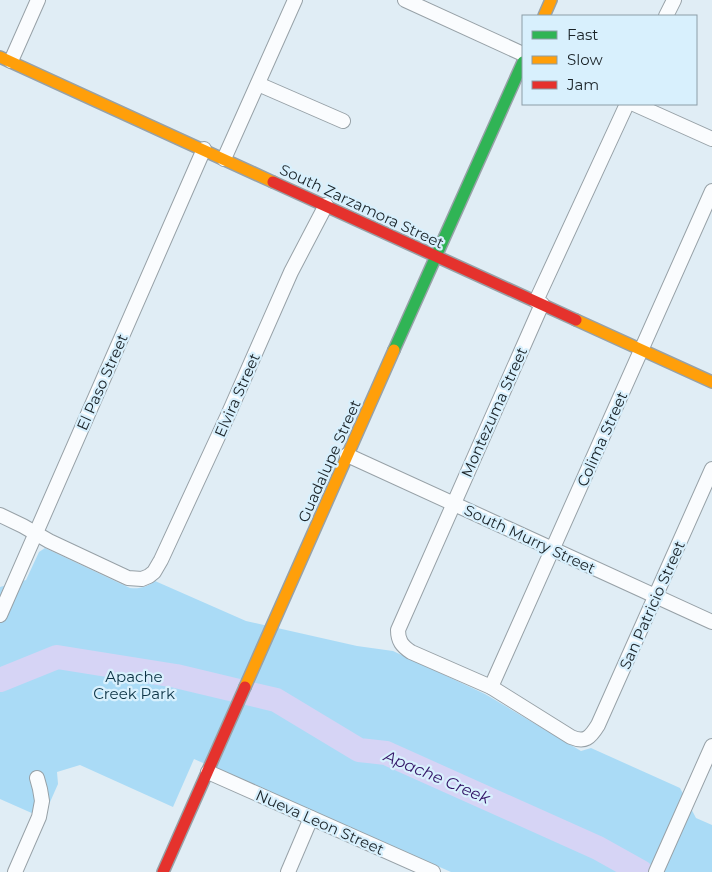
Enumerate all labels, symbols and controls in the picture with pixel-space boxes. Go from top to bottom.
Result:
legend [522,15,697,105]
text: Fast [567,25,598,44]
text: Slow [567,50,603,69]
text: Jam [566,75,599,94]
street label: South Zarzamora Street [277,160,447,252]
street label: El Paso Street [72,331,132,433]
street label: Montezuma Street [457,344,531,480]
street label: Elvira Street [210,350,264,440]
street label: Colima Street [573,389,631,489]
street label: Guadalupe Street [293,397,365,525]
street label: South Murry Street [461,500,599,578]
street label: San Patricio Street [615,538,689,672]
park label: Apache Creek Park [93,667,175,703]
water label: Apache Creek [380,746,494,808]
street label: Nueva Leon Street [253,785,387,859]

